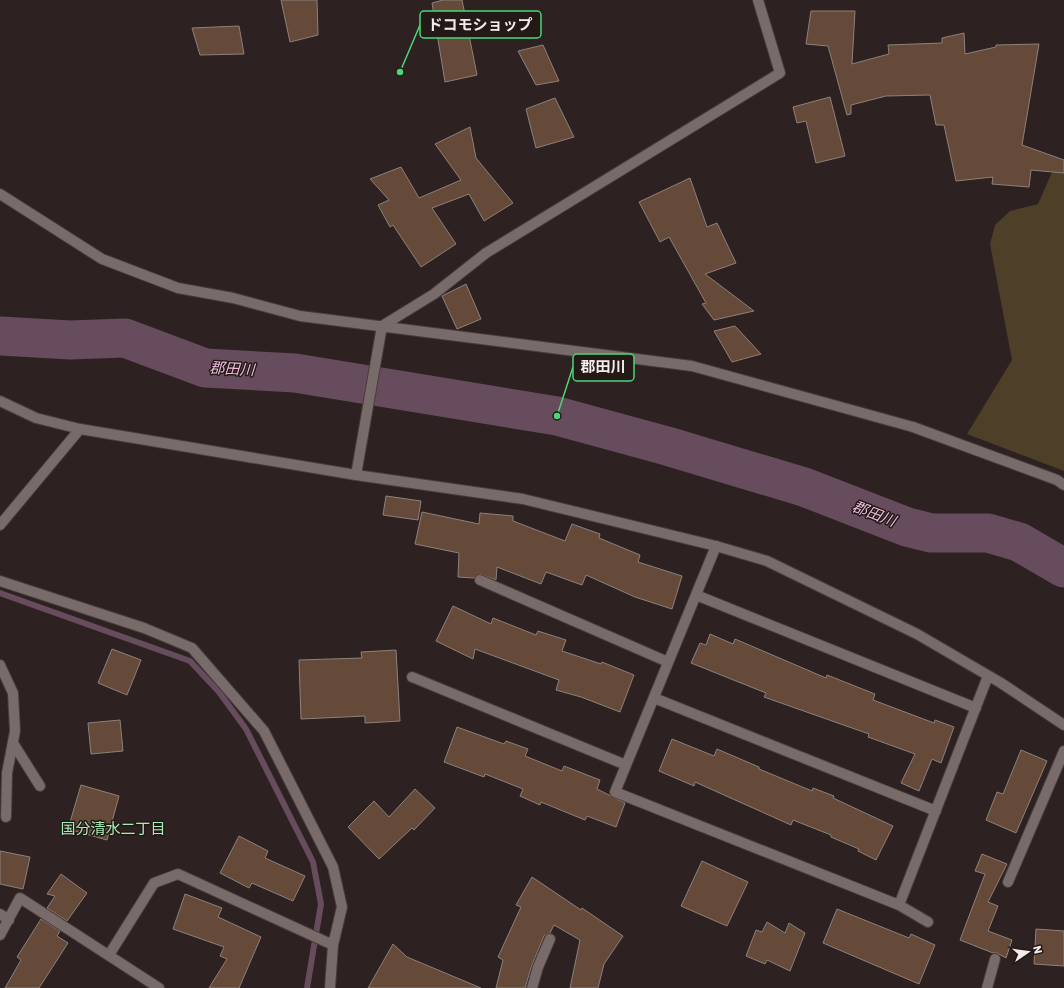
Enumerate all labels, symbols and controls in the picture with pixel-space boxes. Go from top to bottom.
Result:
callout: ドコモショップ [420,11,541,38]
text: ドコモショップ [427,16,533,34]
callout: 郡田川 [573,354,634,381]
text: 郡田川 [580,358,626,376]
water label: 郡田川 [209,359,257,379]
water label: 郡田川 [850,498,900,531]
district label: 国分清水二丁目 [60,820,166,838]
north arrow [1008,932,1048,972]
text: N [1030,945,1044,955]

